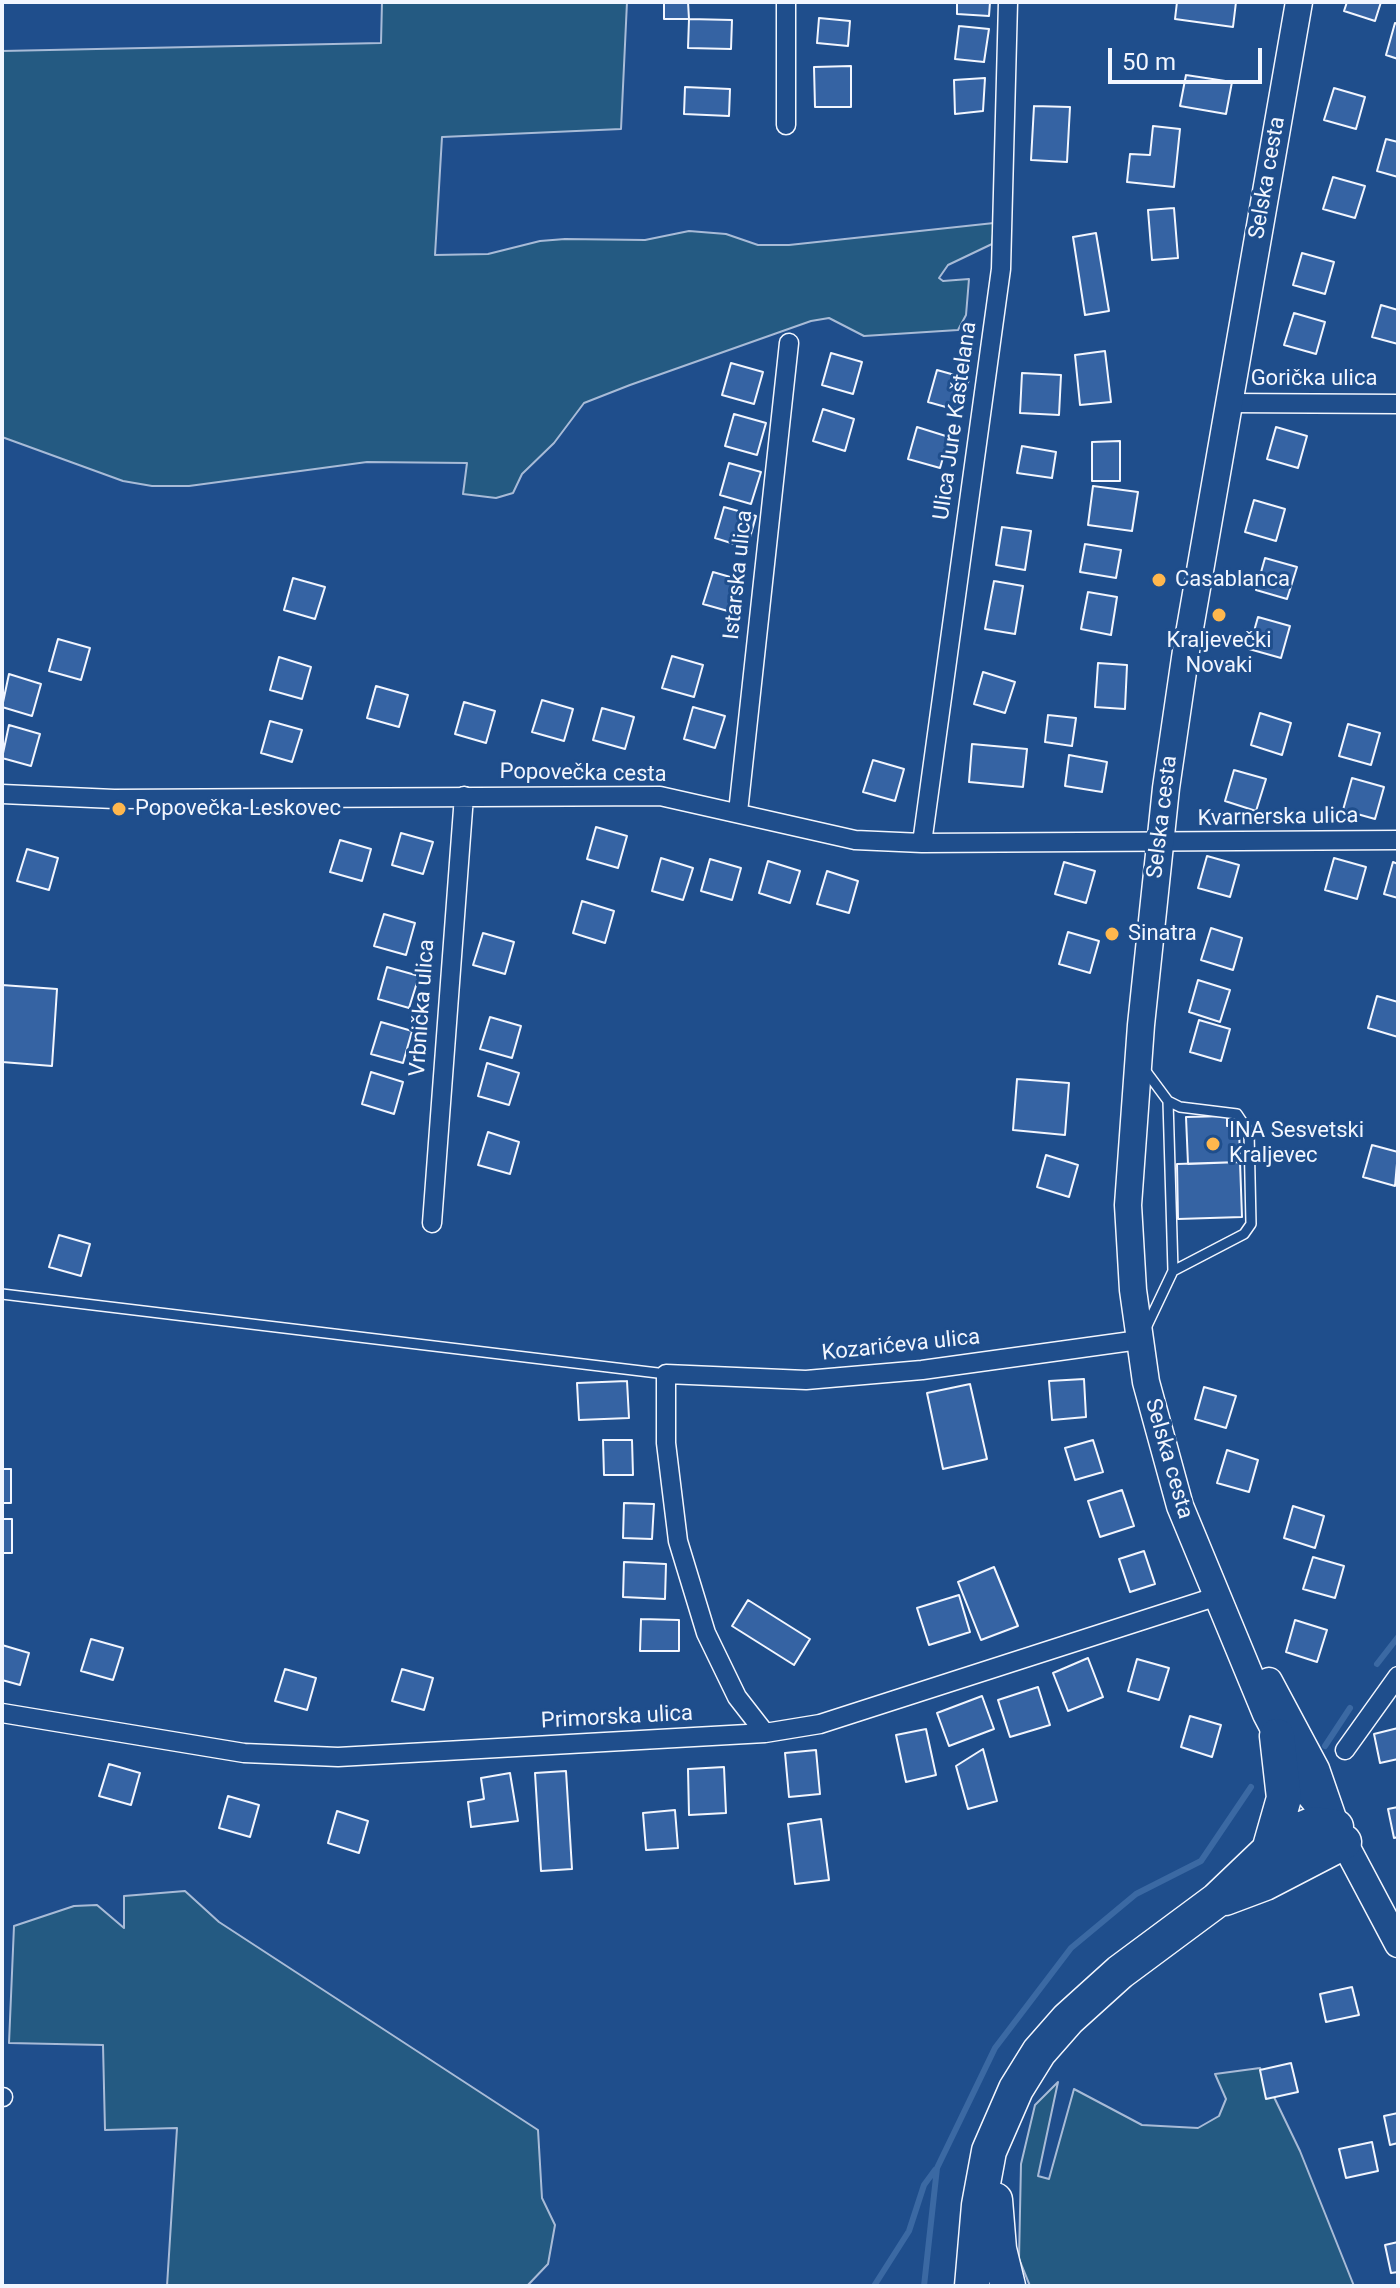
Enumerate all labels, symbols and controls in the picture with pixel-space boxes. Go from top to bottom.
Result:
scale bar [1112,32,1266,82]
text: 50 m [1122,48,1176,76]
street label: Selska cesta [1244,115,1292,241]
street label: Ulica Jure Kaštelana [929,320,983,522]
street label: Gorička ulica [1251,366,1377,392]
street label: Istarska ulica [719,509,759,641]
place label: Casablanca [1175,567,1290,593]
marker: Casablanca [1150,571,1168,589]
marker: Kraljevečki Novaki [1210,606,1228,624]
place label: Kraljevečki Novaki [1166,628,1272,680]
street label: Selska cesta [1142,754,1184,880]
street label: Popovečka cesta [499,759,667,789]
place label: Popovečka-Leskovec [135,796,341,822]
marker: Popovečka-Leskovec [110,800,128,818]
street label: Kvarnerska ulica [1197,803,1359,833]
place label: Sinatra [1128,921,1197,947]
marker: Sinatra [1103,925,1121,943]
street label: Vrbnička ulica [405,939,441,1077]
place label: INA Sesvetski Kraljevec [1229,1118,1364,1170]
marker: INA Sesvetski Kraljevec [1204,1135,1222,1153]
street label: Kozarićeva ulica [821,1325,981,1367]
street label: Selska cesta [1138,1396,1198,1522]
street label: Primorska ulica [540,1701,694,1735]

